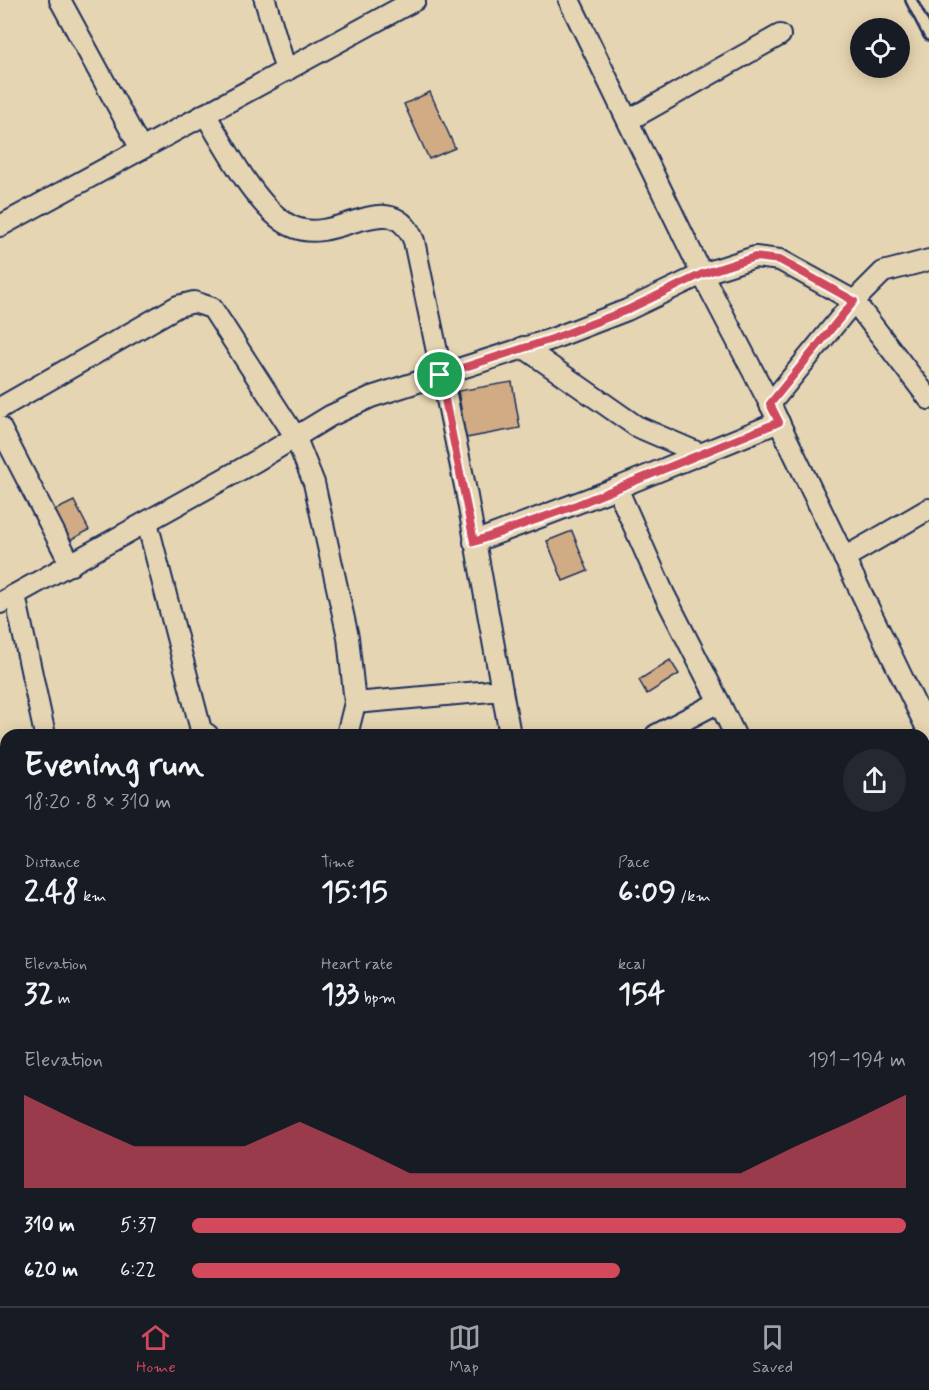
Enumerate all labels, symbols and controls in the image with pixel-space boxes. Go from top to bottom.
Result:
map controls [850,18,910,78]
button: locate [850,18,910,78]
pin [414,349,465,400]
icon: arrive [423,358,456,391]
text: Evening run [24,744,204,788]
button: share [843,749,906,812]
text: 18:20 · 8 × 310 m [24,789,171,816]
text: Distance [24,852,80,873]
text: Time [321,852,355,873]
text: Pace [618,852,650,873]
text: 2.48 [24,873,79,912]
text: 15:15 [321,873,388,912]
text: 6:09 [618,873,676,912]
text: km [79,886,107,907]
text: /km [676,886,711,907]
text: Elevation [24,954,87,975]
text: Heart rate [321,954,393,975]
text: kcal [618,954,645,975]
text: 32 [24,975,53,1014]
text: 133 [321,975,359,1014]
text: 154 [618,975,665,1014]
text: m [53,988,70,1009]
text: bpm [359,988,396,1009]
text: Elevation [24,1047,103,1074]
text: 191–194 m [808,1047,906,1074]
text: 310 m [24,1212,75,1239]
text: 5:37 [120,1212,156,1239]
text: 620 m [24,1257,78,1284]
text: 6:22 [120,1257,156,1284]
tab: Home [136,1321,176,1378]
tab: Map [448,1321,481,1378]
tab: Saved [753,1321,793,1378]

